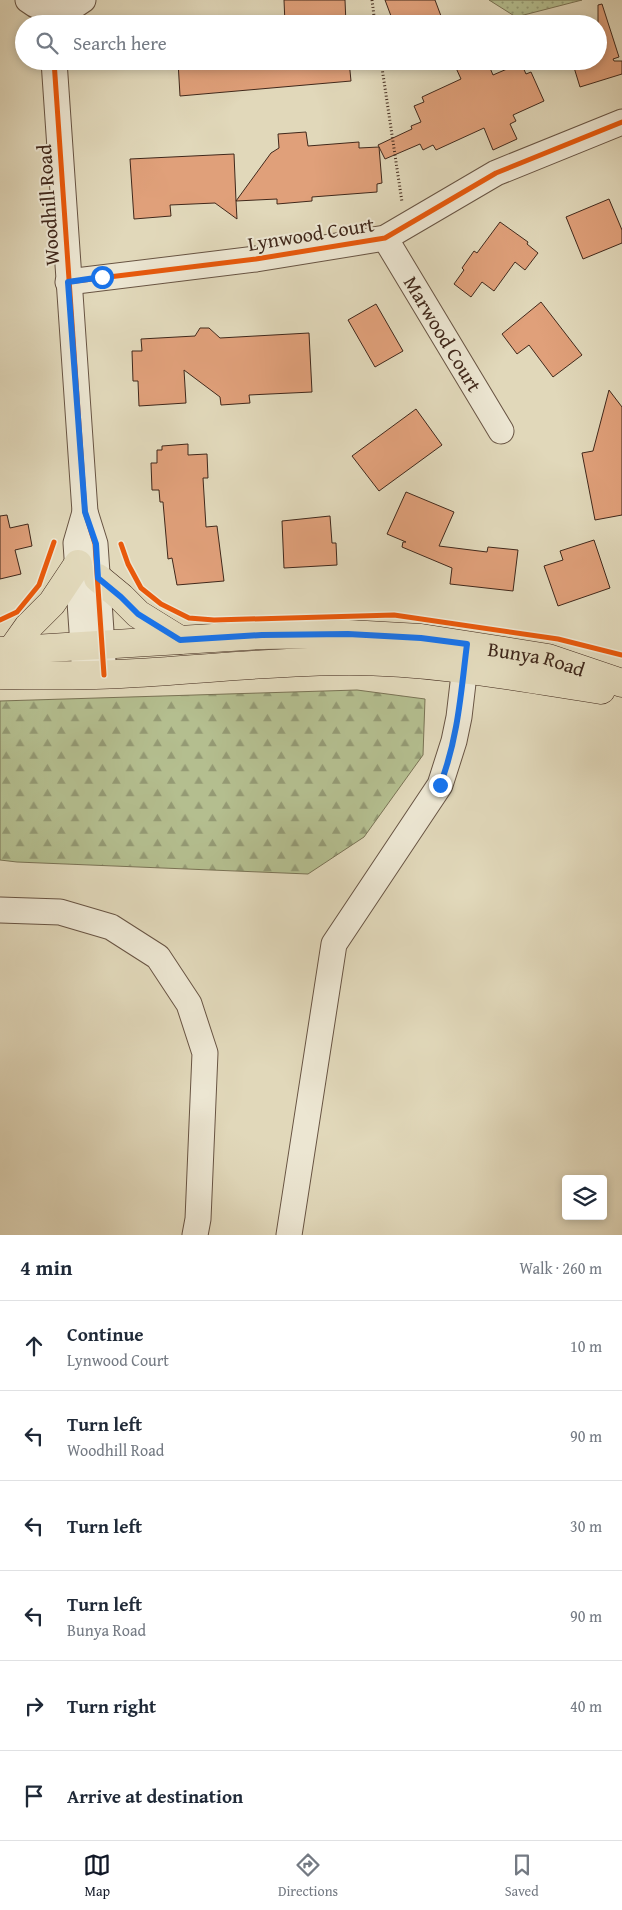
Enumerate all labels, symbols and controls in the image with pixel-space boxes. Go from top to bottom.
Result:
search box [15,15,607,70]
icon: search [33,29,61,57]
text: Search here [73,29,167,57]
street label: Woodhill Road [29,143,66,267]
street label: Lynwood Court [246,209,376,258]
route start [91,266,114,289]
street label: Marwood Court [397,270,489,397]
street label: Bunya Road [486,634,589,684]
route end [429,774,452,797]
map controls [562,1175,607,1220]
button: layers [562,1175,607,1220]
text: 4 min [20,1252,72,1283]
text: Walk · 260 m [519,1256,602,1280]
text: Continue [67,1320,144,1348]
icon: ahead [20,1332,48,1360]
text: 10 m [570,1334,602,1358]
text: Lynwood Court [67,1348,169,1372]
text: Turn left [67,1410,142,1438]
icon: left [20,1422,48,1450]
text: 90 m [570,1424,602,1448]
text: Woodhill Road [67,1438,164,1462]
icon: left [20,1512,48,1540]
text: Turn left [67,1512,142,1540]
text: 30 m [570,1514,602,1538]
text: Turn left [67,1590,142,1618]
icon: left [20,1602,48,1630]
text: 90 m [570,1604,602,1628]
text: Bunya Road [67,1618,146,1642]
icon: right [20,1692,48,1720]
text: Turn right [67,1692,156,1720]
text: 40 m [570,1694,602,1718]
icon: arrive [20,1782,48,1810]
text: Arrive at destination [67,1782,243,1810]
tab: Map [83,1851,111,1901]
tab: Directions [278,1851,338,1901]
tab: Saved [505,1851,539,1901]

